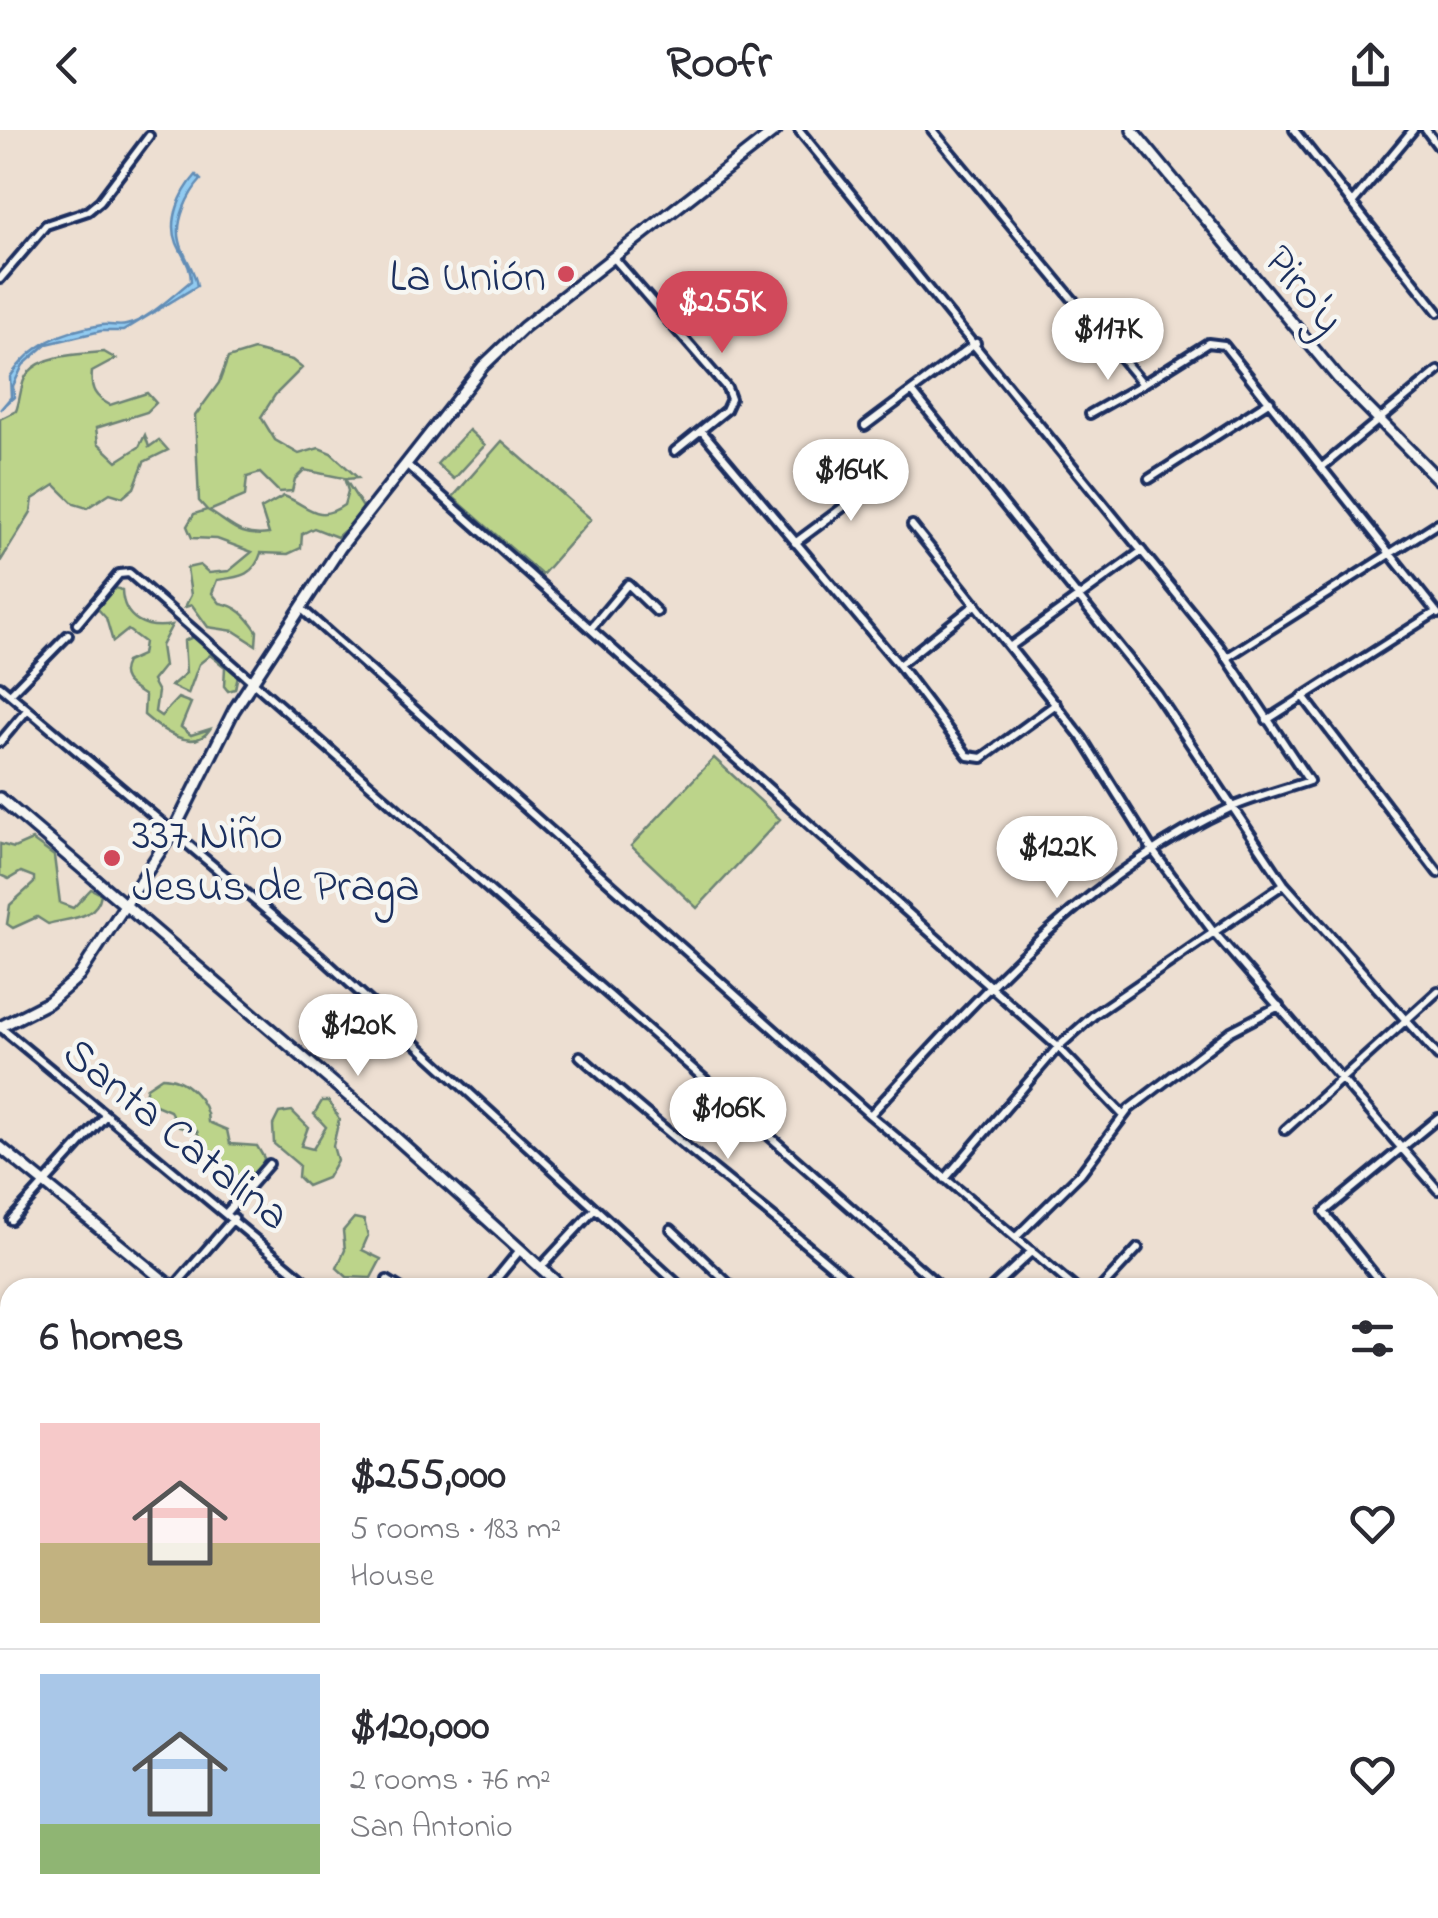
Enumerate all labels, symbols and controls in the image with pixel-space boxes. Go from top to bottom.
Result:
text: Roofr [666,32,772,98]
icon: back [40,38,95,93]
icon: share [1343,38,1398,93]
street label: Piro'y [1245,232,1359,350]
place label: La Unión [389,246,546,312]
marker: La Unión [555,263,577,285]
pin: $255K [652,271,792,356]
text: $255K [678,280,766,327]
pin: $117K [1038,298,1178,383]
text: $117K [1074,307,1142,354]
pin: $164K [781,439,921,524]
text: $164K [815,448,887,495]
place label: 337 Niño Jesus de Praga [132,804,420,923]
pin: $122K [987,816,1127,901]
text: $122K [1019,825,1095,872]
marker: 337 Niño Jesus de Praga [101,847,123,869]
pin: $120K [288,994,428,1079]
text: $120K [321,1003,395,1050]
street label: Santa Catalina [47,1023,303,1249]
pin: $106K [658,1077,798,1162]
text: $106K [692,1086,764,1133]
text: 6 homes [40,1308,184,1369]
icon: filters [1345,1311,1400,1366]
text: $255,000 [350,1446,506,1507]
icon: home [120,1463,240,1583]
icon: heart [1345,1496,1400,1551]
text: 5 rooms · 183 m² [350,1507,561,1554]
text: House [350,1554,434,1601]
text: $120,000 [350,1697,489,1758]
icon: home [120,1714,240,1834]
icon: heart [1345,1747,1400,1802]
text: 2 rooms · 76 m² [350,1758,551,1805]
text: San Antonio [350,1805,513,1852]

